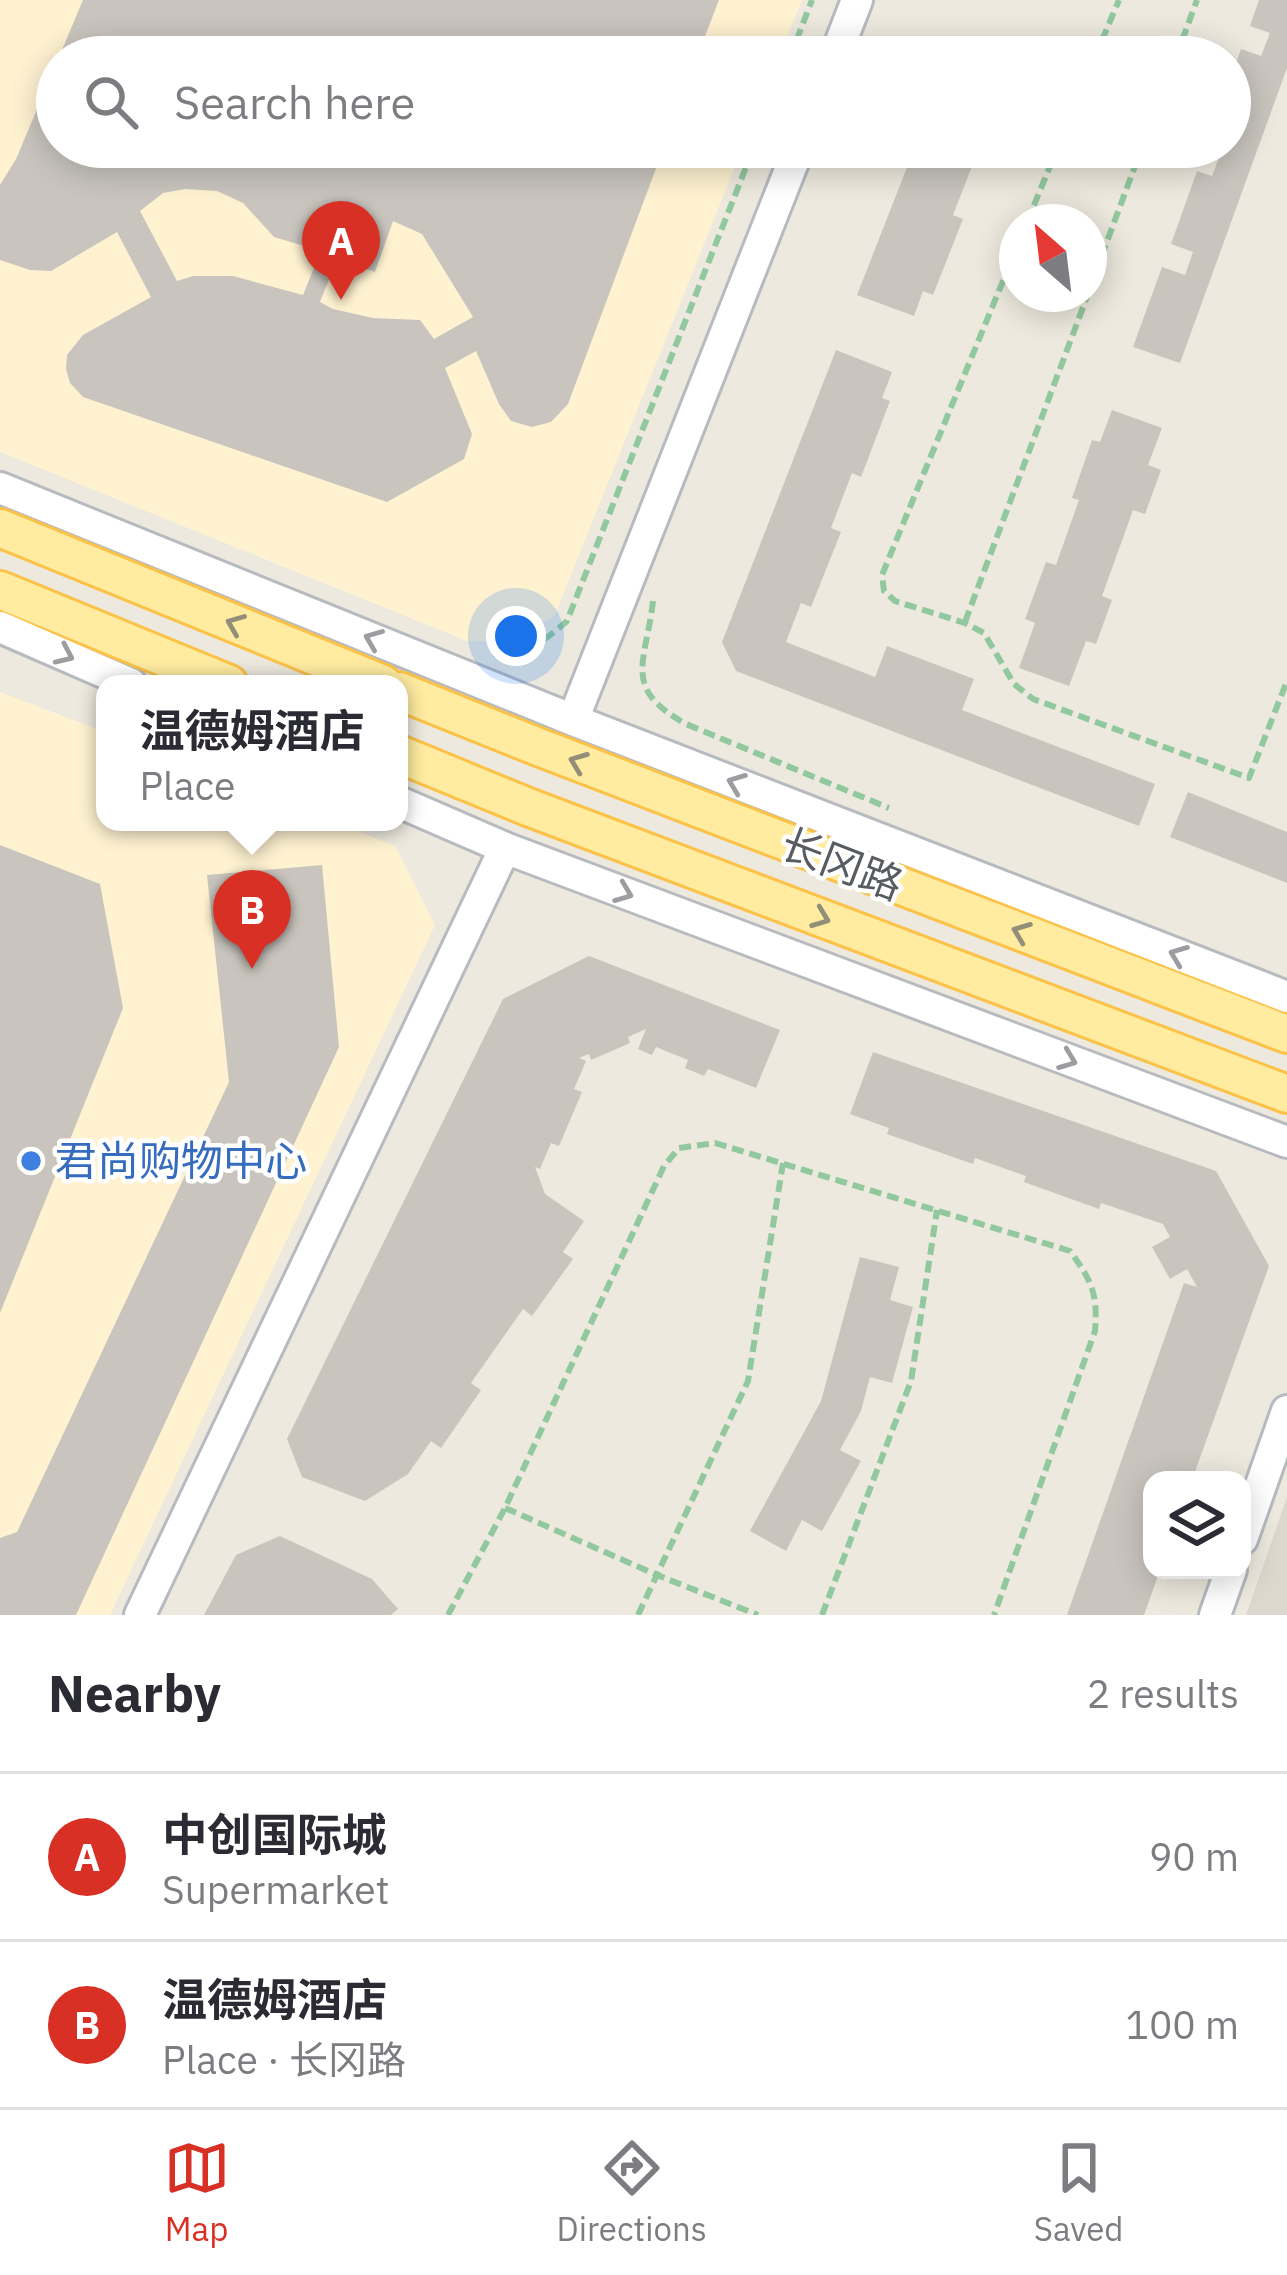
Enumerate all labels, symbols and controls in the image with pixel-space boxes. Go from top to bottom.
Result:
search box [36,36,1251,168]
icon: search [78,69,144,135]
text: Search here [174,73,415,131]
pin: A [302,201,380,300]
north arrow [999,204,1107,312]
your location [486,606,546,666]
one-way arrow [226,614,247,638]
one-way arrow [364,629,385,653]
one-way arrow [53,641,75,665]
popup [96,675,408,831]
text: 温德姆酒店 [139,701,365,759]
one-way arrow [569,752,590,777]
text: Place [139,760,235,811]
one-way arrow [726,773,747,798]
street label: 长冈路 [774,815,911,912]
pin: B [213,870,291,969]
one-way arrow [612,879,633,903]
one-way arrow [810,903,831,928]
one-way arrow [1011,922,1032,946]
one-way arrow [1168,944,1189,969]
one-way arrow [1056,1045,1077,1070]
place label: 君尚购物中心 [55,1133,307,1188]
marker: 君尚购物中心 [18,1148,44,1174]
map controls [1143,1471,1251,1579]
button: layers [1143,1471,1251,1579]
text: Nearby [48,1660,221,1726]
text: 2 results [1087,1668,1239,1719]
text: 中创国际城 [162,1805,387,1863]
text: A [74,1831,100,1882]
text: 90 m [1149,1831,1239,1882]
text: Supermarket [162,1864,389,1915]
text: 温德姆酒店 [162,1970,387,2028]
text: B [74,1999,100,2050]
text: 100 m [1126,1999,1239,2050]
text: Place · 长冈路 [162,2034,406,2085]
tab: Map [164,2135,230,2250]
tab: Directions [557,2135,707,2250]
tab: Saved [1034,2135,1123,2250]

